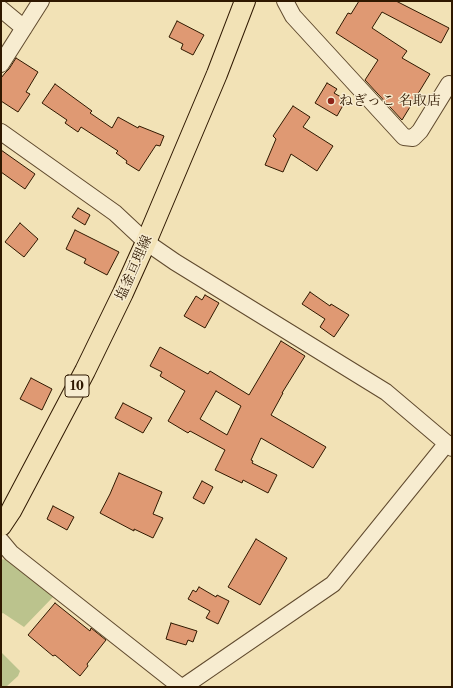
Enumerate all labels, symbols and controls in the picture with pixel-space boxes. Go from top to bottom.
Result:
place label: ねぎっこ 名取店 [339,93,441,109]
marker: ねぎっこ 名取店 [326,96,336,106]
street label: 塩釜亘理線 [112,233,156,303]
road number: 10 [65,375,89,397]

